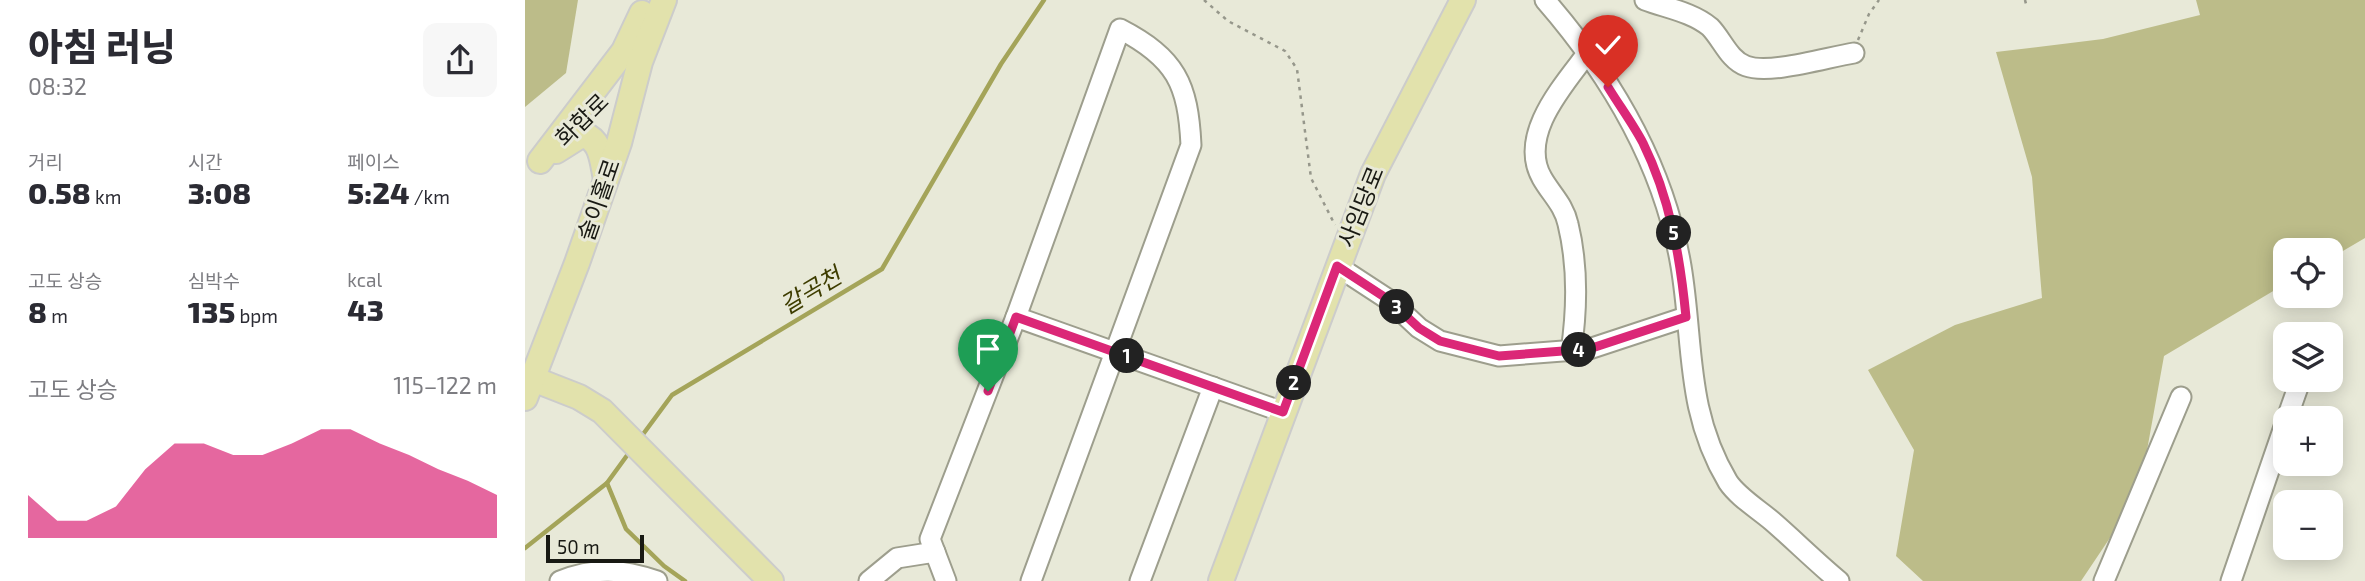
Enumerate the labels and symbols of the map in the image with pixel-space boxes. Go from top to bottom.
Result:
pin [1578,15,1638,87]
street label: 화합로 [549,87,614,152]
street label: 술이홀로 [571,155,625,244]
street label: 사임당로 [1331,162,1389,251]
pin: 5 [1657,216,1691,250]
water label: 갈곡천 [774,259,849,319]
pin: 3 [1379,290,1415,324]
pin [958,319,1018,391]
pin: 4 [1561,332,1597,368]
pin: 1 [1109,338,1145,374]
pin: 2 [1277,366,1311,400]
scale bar [546,532,644,564]

